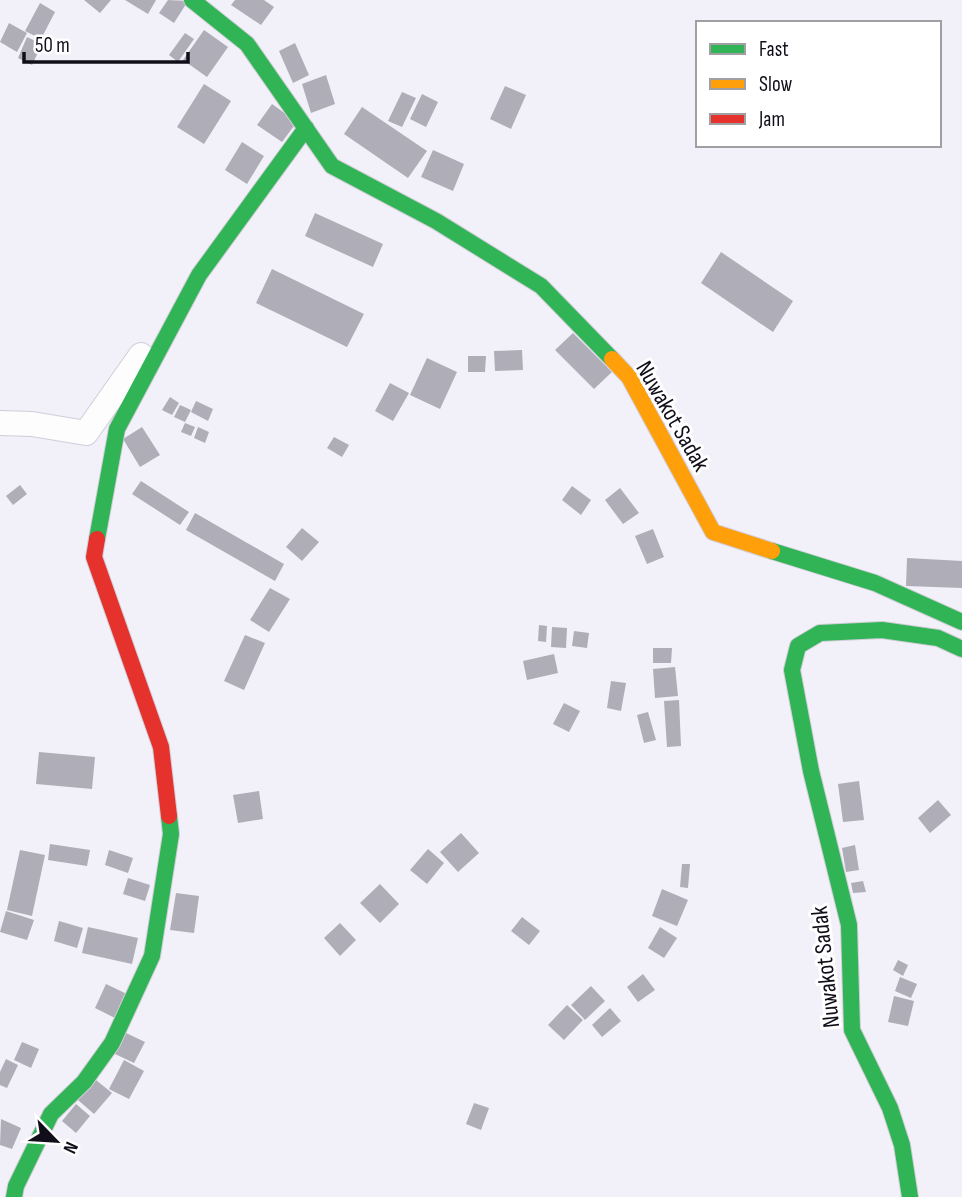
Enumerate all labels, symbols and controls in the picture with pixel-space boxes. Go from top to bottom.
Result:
scale bar [24,21,189,65]
legend [696,21,941,147]
text: 50 m [35,33,70,58]
text: Fast [759,37,789,62]
text: Slow [759,72,793,97]
text: Jam [758,107,785,132]
street label: Nuwakot Sadak [629,356,716,477]
street label: Nuwakot Sadak [805,905,846,1029]
north arrow [21,1106,91,1176]
text: N [57,1138,83,1157]

